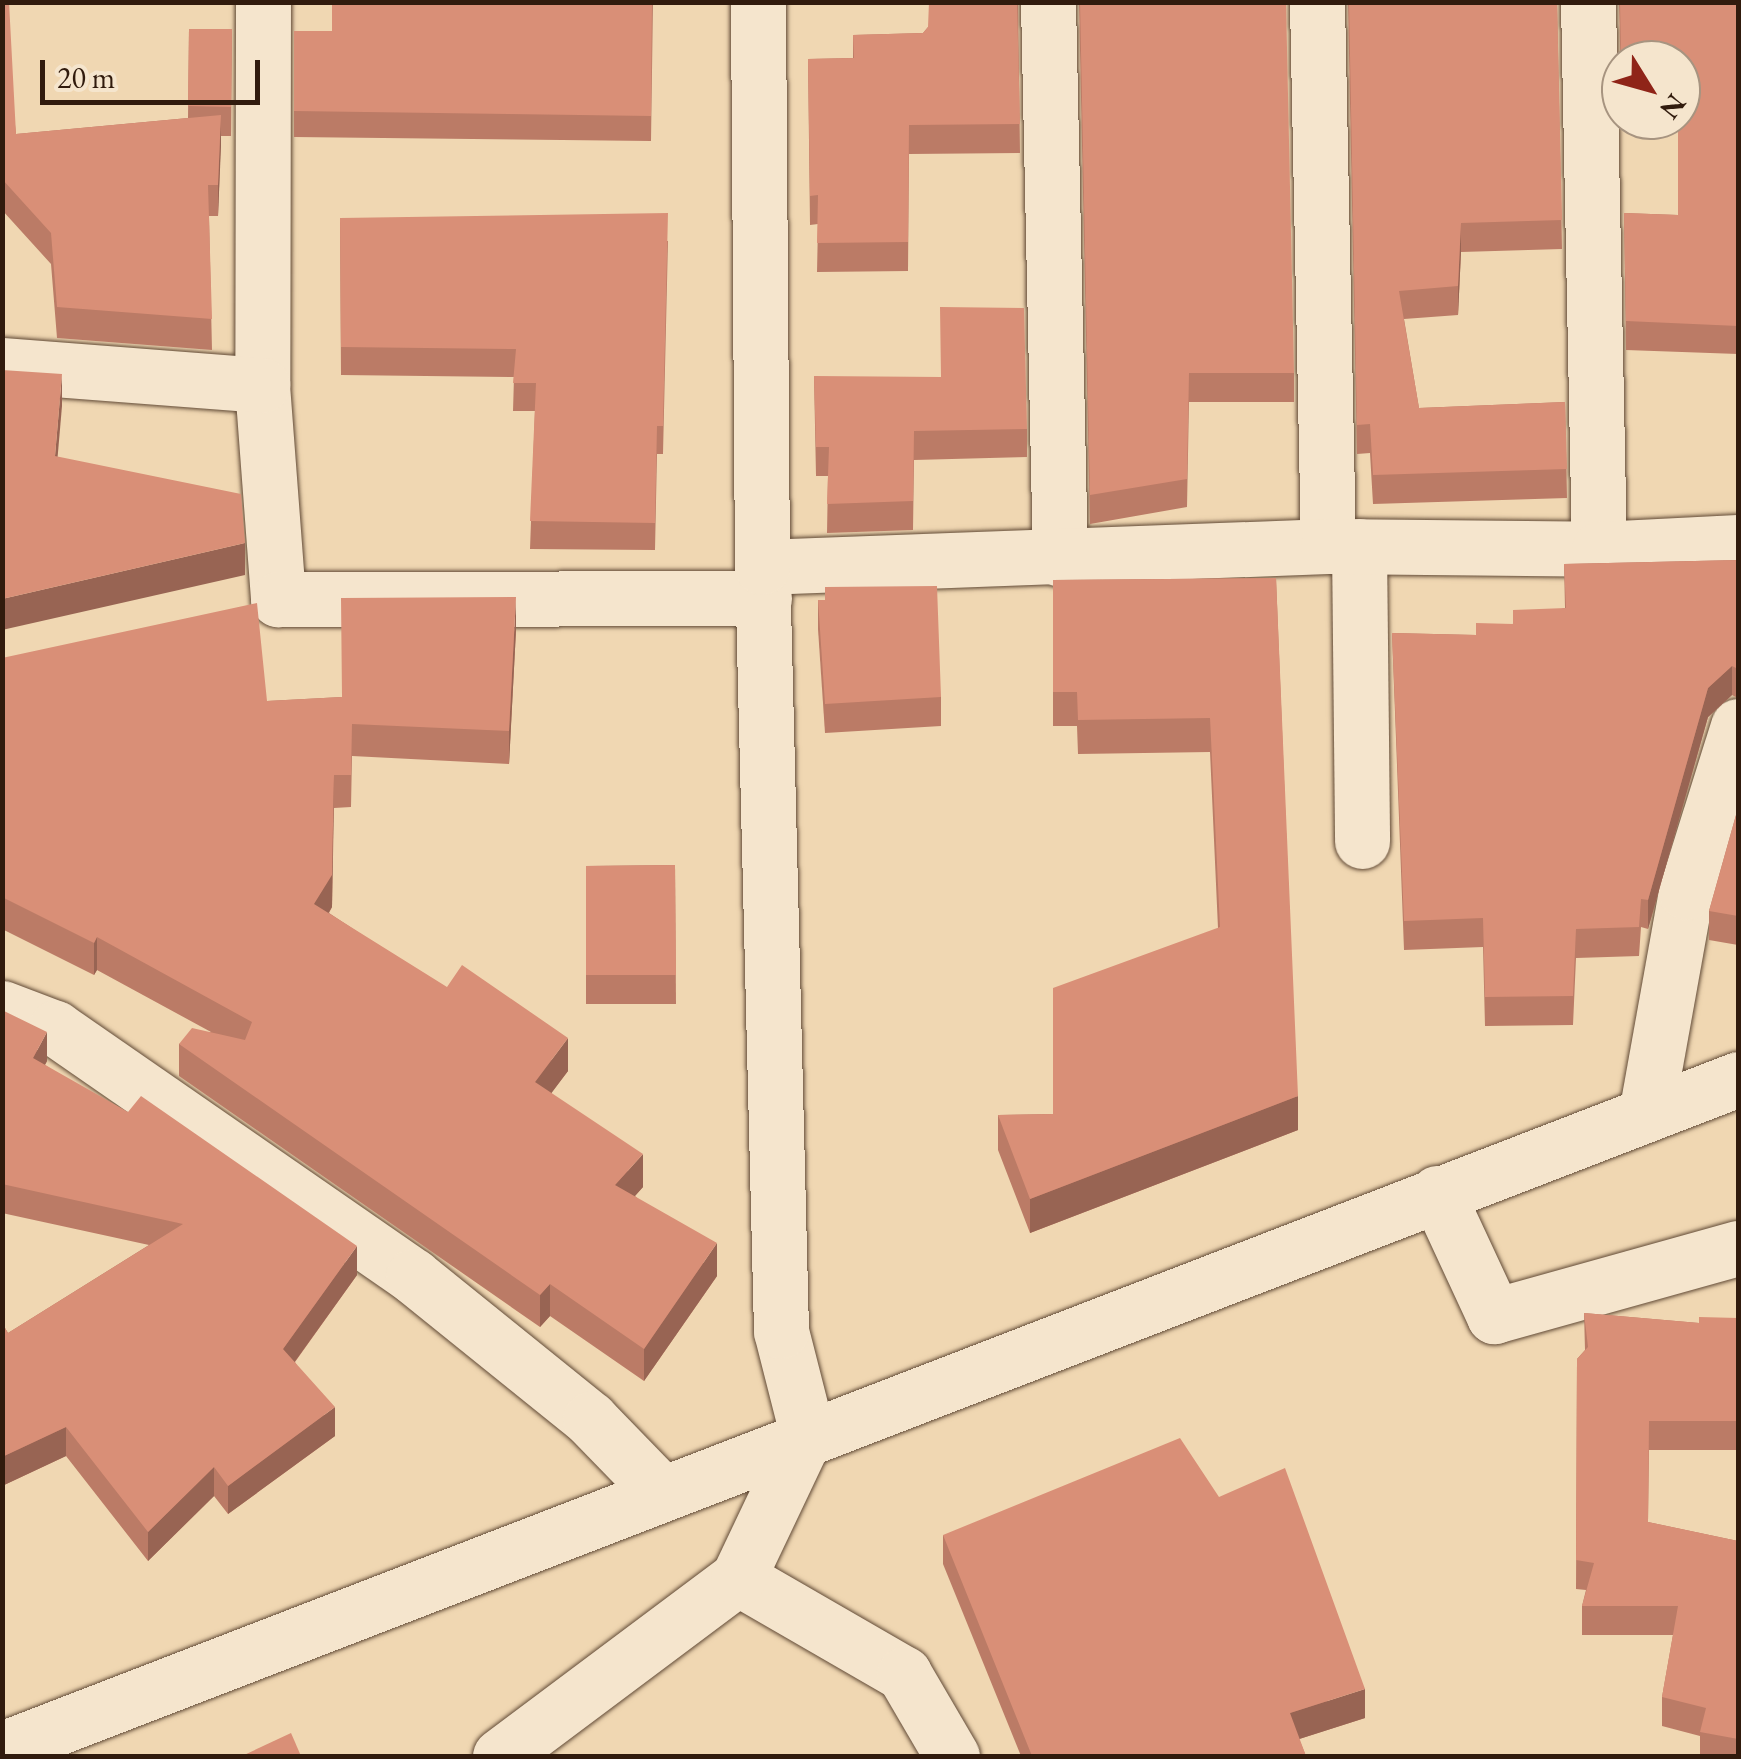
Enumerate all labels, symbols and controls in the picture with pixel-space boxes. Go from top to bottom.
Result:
scale bar [45,40,265,102]
north arrow [1601,40,1701,140]
text: 20 m [57,58,115,97]
text: N [1652,87,1695,127]

